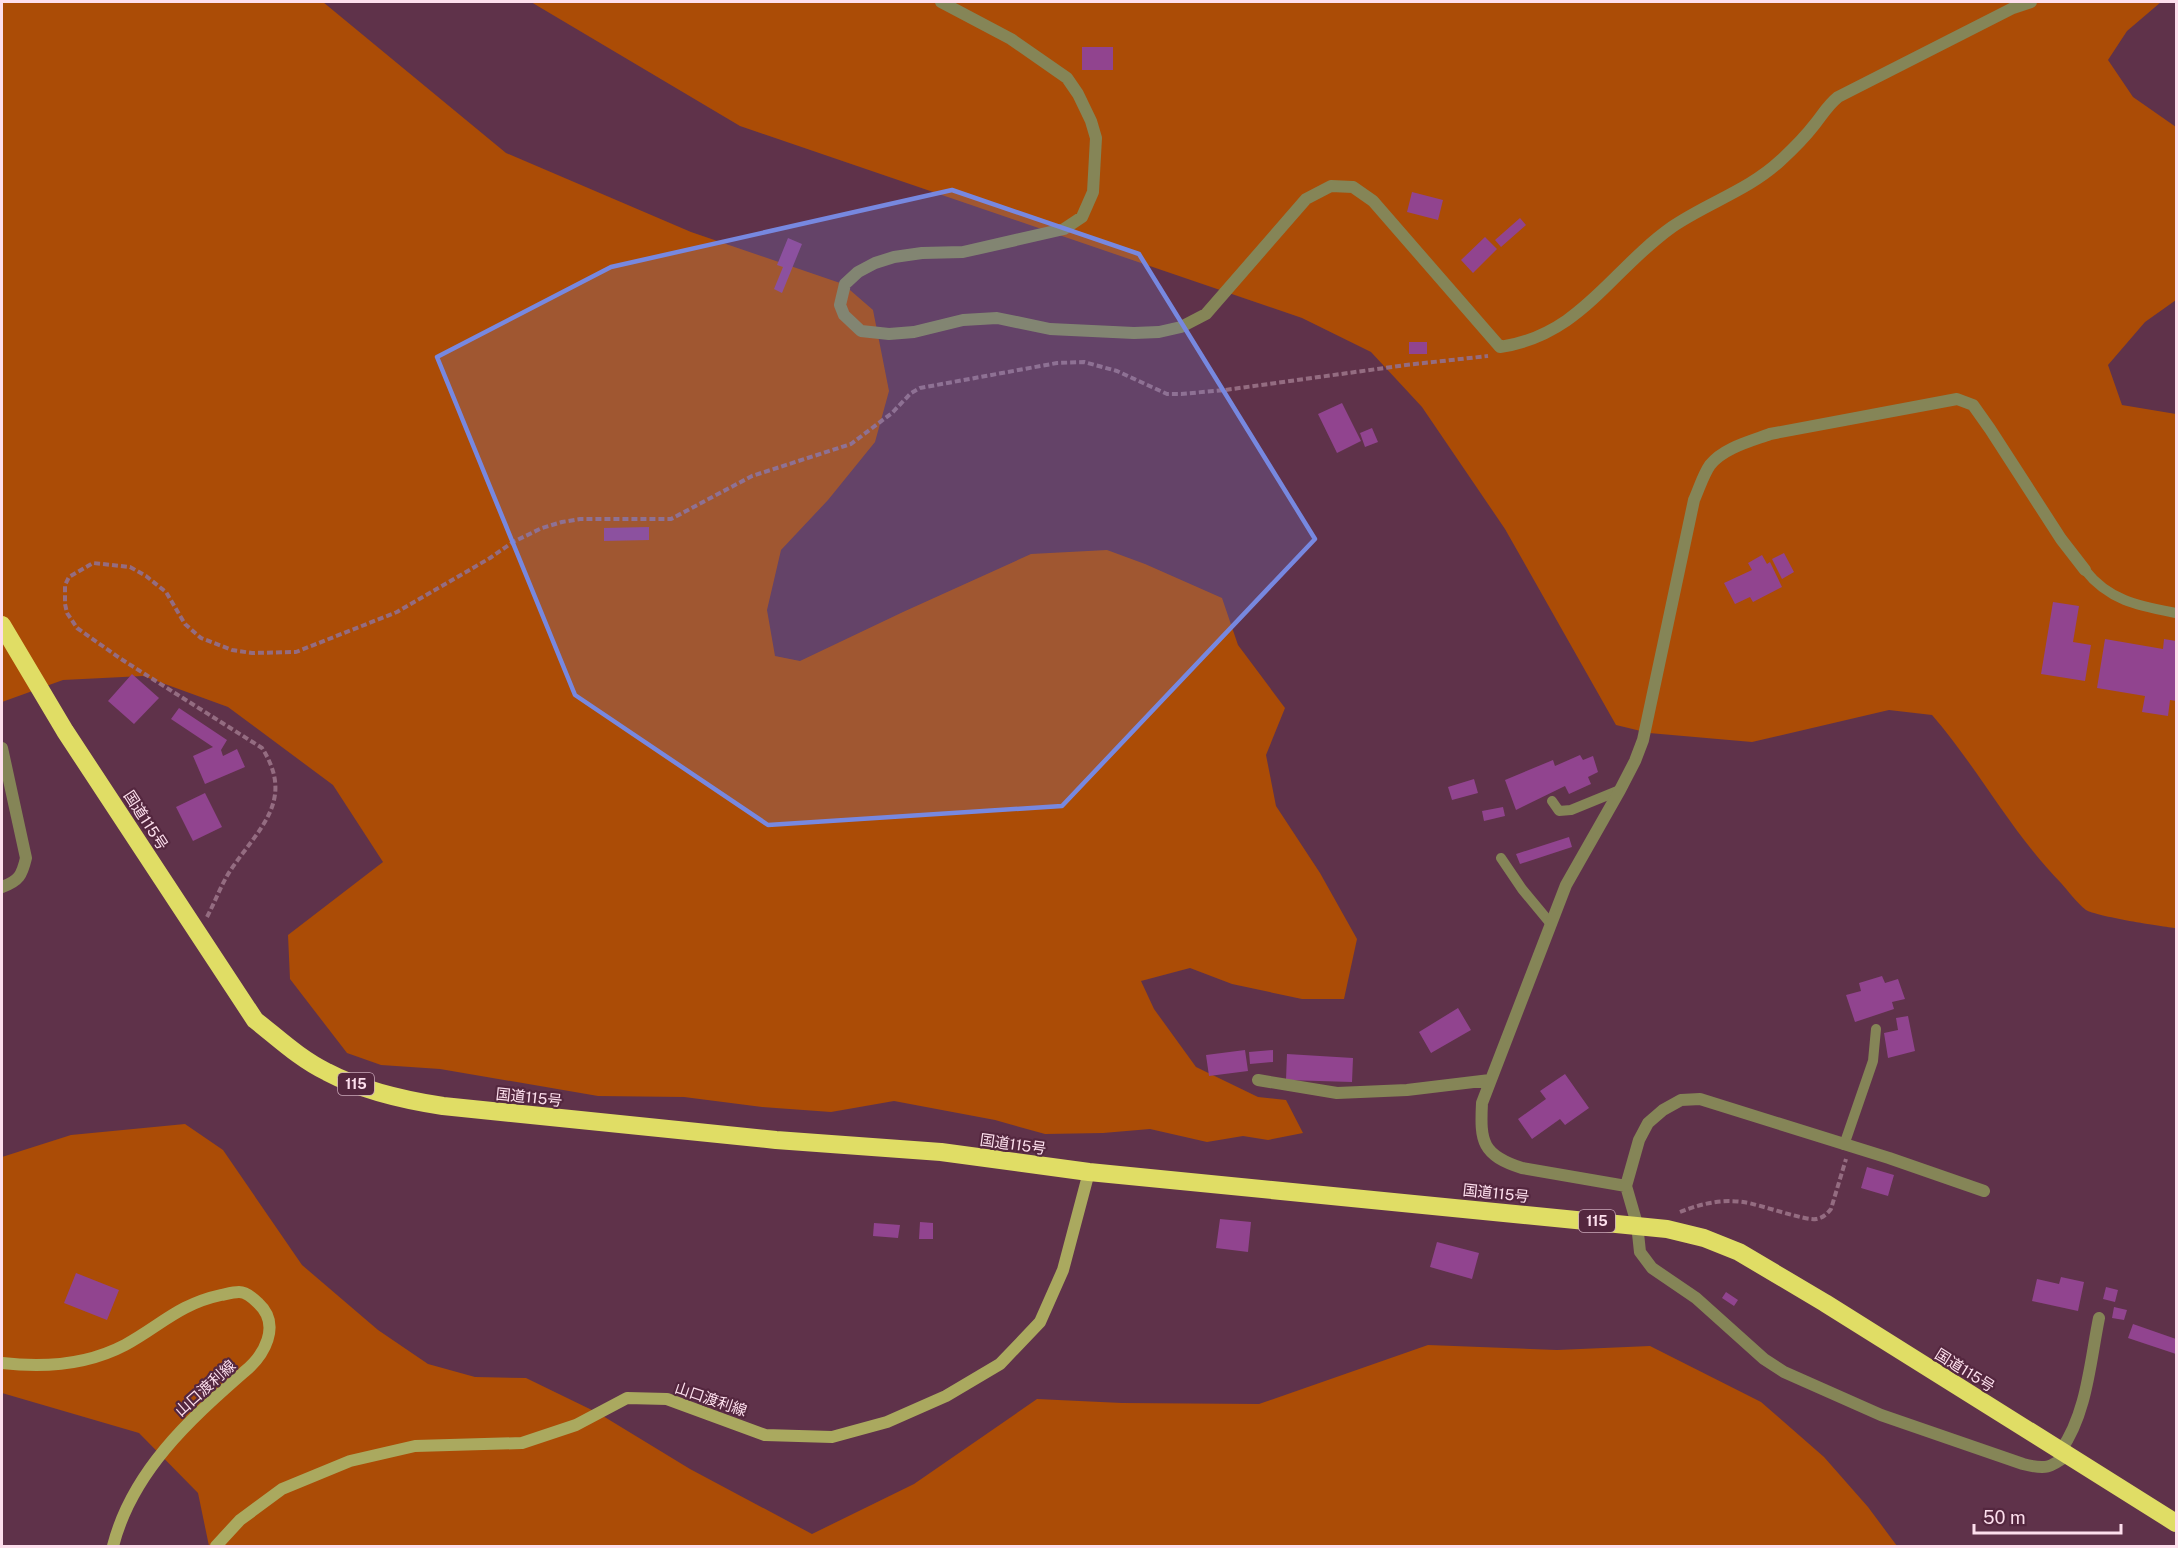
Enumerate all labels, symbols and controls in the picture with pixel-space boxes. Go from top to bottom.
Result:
street label: 国道115号 [121,787,171,853]
road number: 115 [338,1073,374,1095]
street label: 国道115号 [495,1085,563,1109]
street label: 国道115号 [979,1131,1047,1157]
street label: 国道115号 [1462,1181,1530,1205]
road number: 115 [1579,1210,1615,1232]
street label: 国道115号 [1932,1345,1998,1395]
street label: 山口渡利線 [171,1357,239,1419]
street label: 山口渡利線 [673,1379,749,1419]
scale bar [1974,1497,2121,1535]
text: 50 m [1983,1507,2026,1528]

